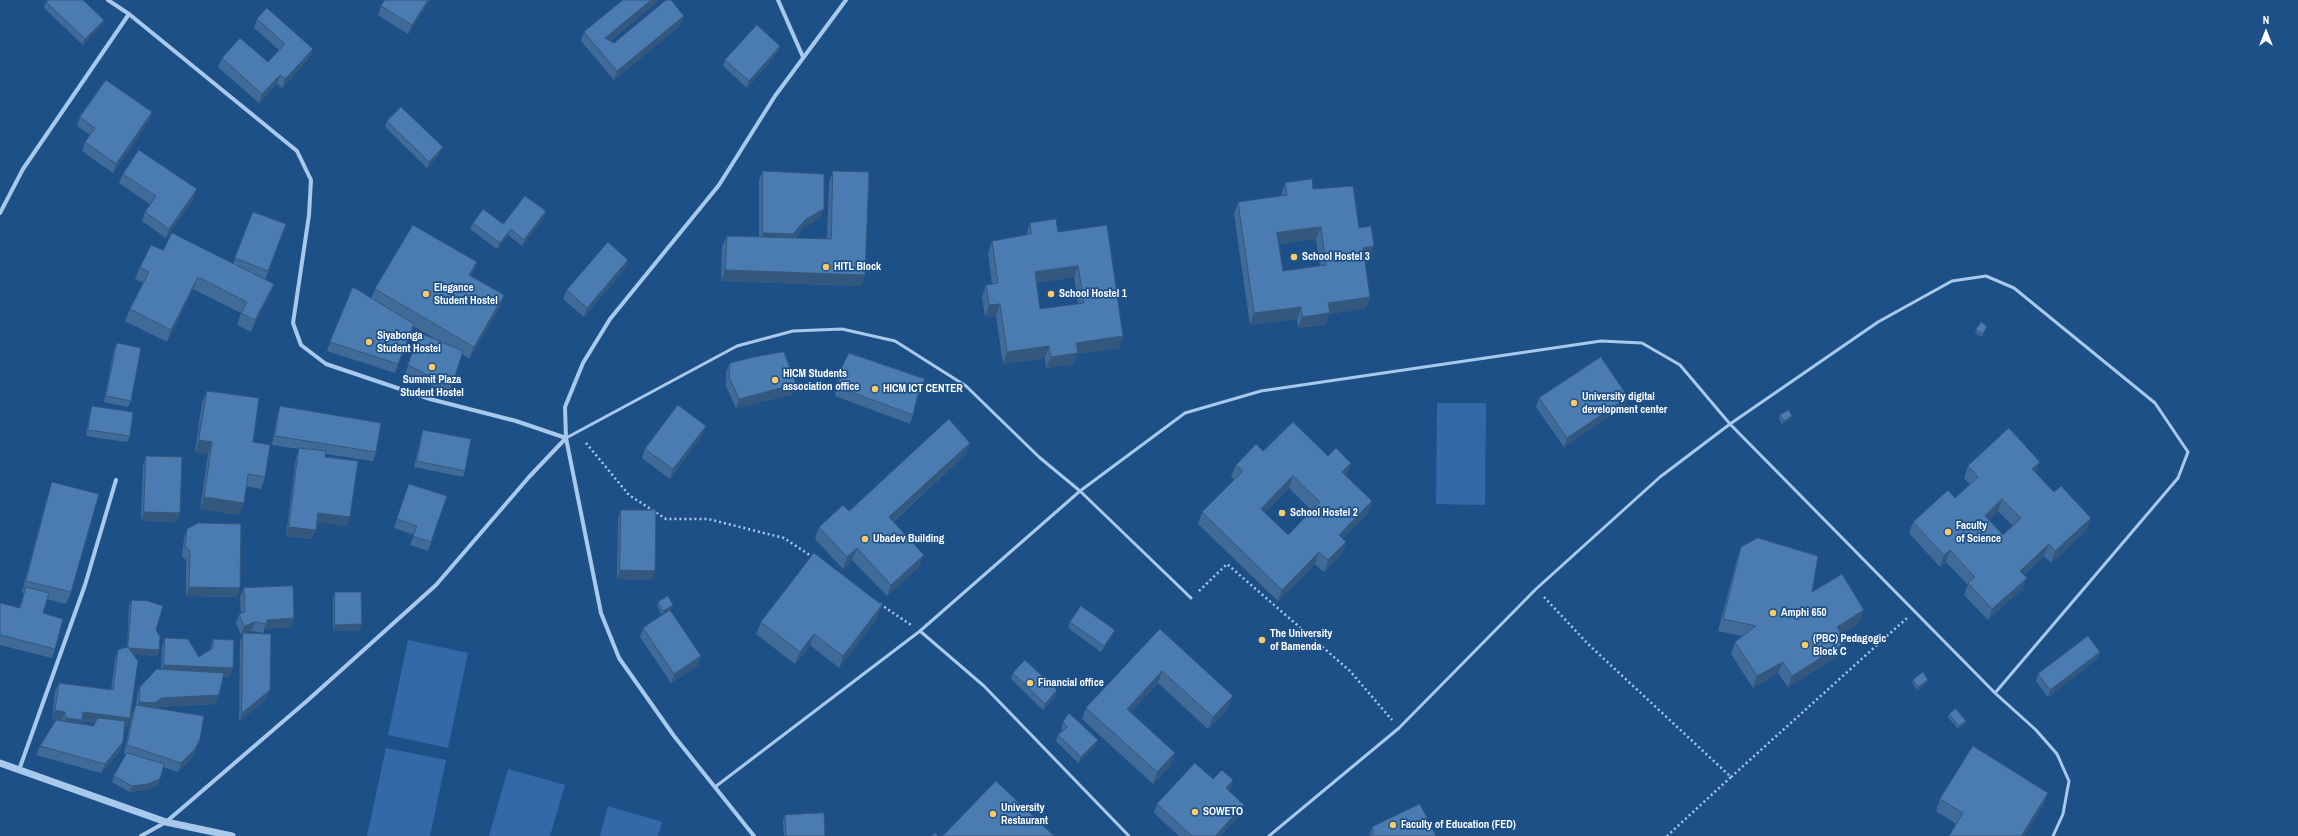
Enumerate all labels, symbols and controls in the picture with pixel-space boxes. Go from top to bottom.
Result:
north arrow [2246,12,2286,52]
text: N [2263,13,2269,27]
place label: School Hostel 3 [1302,250,1370,264]
marker: School Hostel 3 [1289,252,1299,262]
place label: HITL Block [834,260,881,274]
marker: HITL Block [821,262,831,272]
place label: Elegance Student Hostel [434,281,498,307]
place label: School Hostel 1 [1059,287,1127,301]
marker: Elegance Student Hostel [421,289,431,299]
marker: School Hostel 1 [1046,289,1056,299]
place label: Siyabonga Student Hostel [377,329,441,355]
marker: Siyabonga Student Hostel [364,337,374,347]
marker: Summit Plaza Student Hostel [427,362,437,372]
place label: HICM Students association office [783,367,859,393]
place label: Summit Plaza Student Hostel [400,373,464,399]
marker: HICM Students association office [770,375,780,385]
place label: HICM ICT CENTER [883,382,963,396]
marker: HICM ICT CENTER [870,384,880,394]
place label: University digital development center [1582,390,1667,416]
marker: University digital development center [1569,398,1579,408]
place label: School Hostel 2 [1290,506,1358,520]
marker: School Hostel 2 [1277,508,1287,518]
place label: Faculty of Science [1956,519,2001,545]
marker: Faculty of Science [1943,527,1953,537]
place label: Ubadev Building [873,532,944,546]
marker: Ubadev Building [860,534,870,544]
place label: Amphi 650 [1781,606,1827,620]
marker: Amphi 650 [1768,608,1778,618]
place label: The University of Bamenda [1270,627,1332,653]
place label: (PBC) Pedagogic Block C [1813,632,1886,658]
marker: The University of Bamenda [1257,635,1267,645]
marker: (PBC) Pedagogic Block C [1800,640,1810,650]
place label: Financial office [1038,676,1104,690]
marker: Financial office [1025,678,1035,688]
place label: University Restaurant [1001,801,1048,827]
place label: SOWETO [1203,805,1243,819]
marker: SOWETO [1190,807,1200,817]
marker: University Restaurant [988,809,998,819]
place label: Faculty of Education (FED) [1401,818,1516,832]
marker: Faculty of Education (FED) [1388,820,1398,830]

